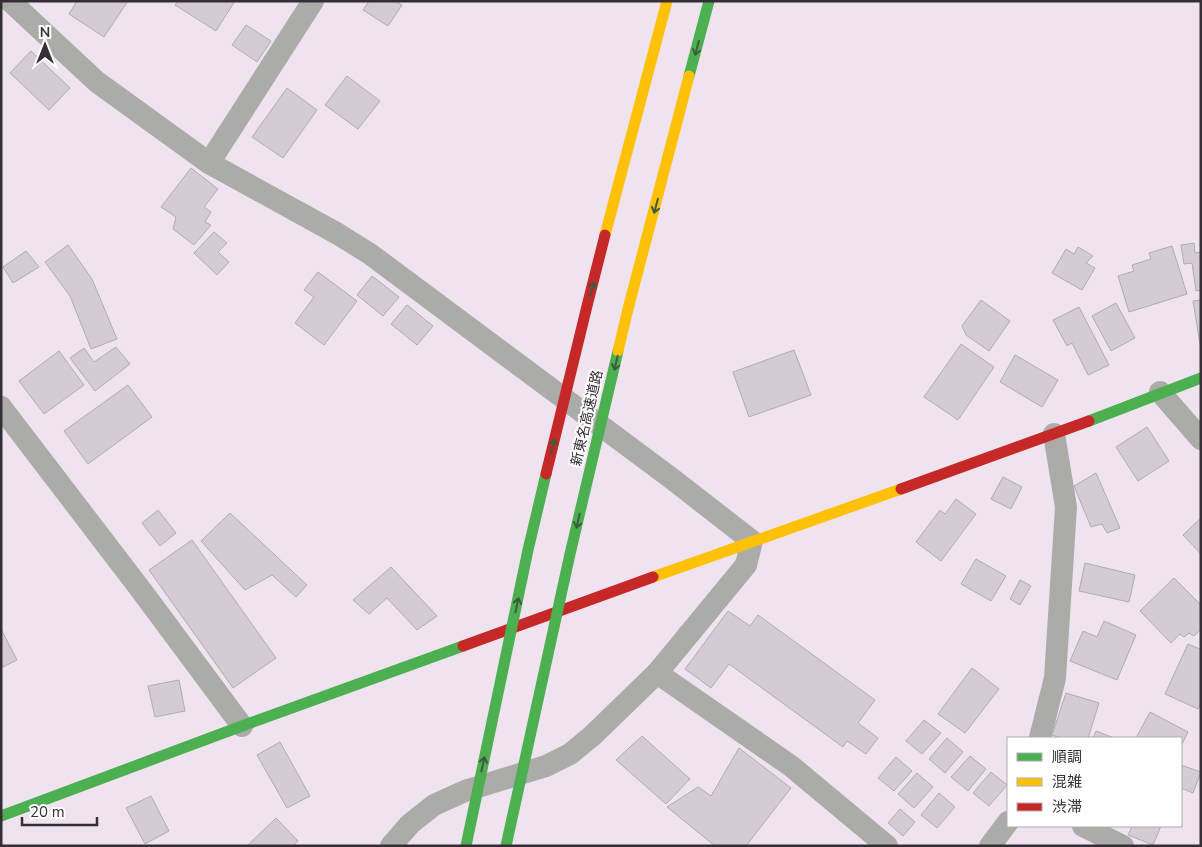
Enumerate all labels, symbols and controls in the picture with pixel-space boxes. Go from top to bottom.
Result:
north arrow [20,20,70,70]
text: N [40,23,50,42]
one-way arrow [691,40,701,56]
one-way arrow [650,197,660,213]
one-way arrow [587,281,597,297]
one-way arrow [611,355,620,371]
street label: 新東名高速道路 [567,368,607,468]
one-way arrow [549,439,558,455]
one-way arrow [573,513,582,529]
one-way arrow [512,597,522,613]
legend [1007,737,1182,827]
text: 順調 [1052,747,1082,767]
one-way arrow [479,756,488,772]
text: 混雑 [1052,772,1082,792]
scale bar [22,794,98,826]
text: 渋滞 [1052,797,1082,817]
text: 20 m [30,802,65,822]

